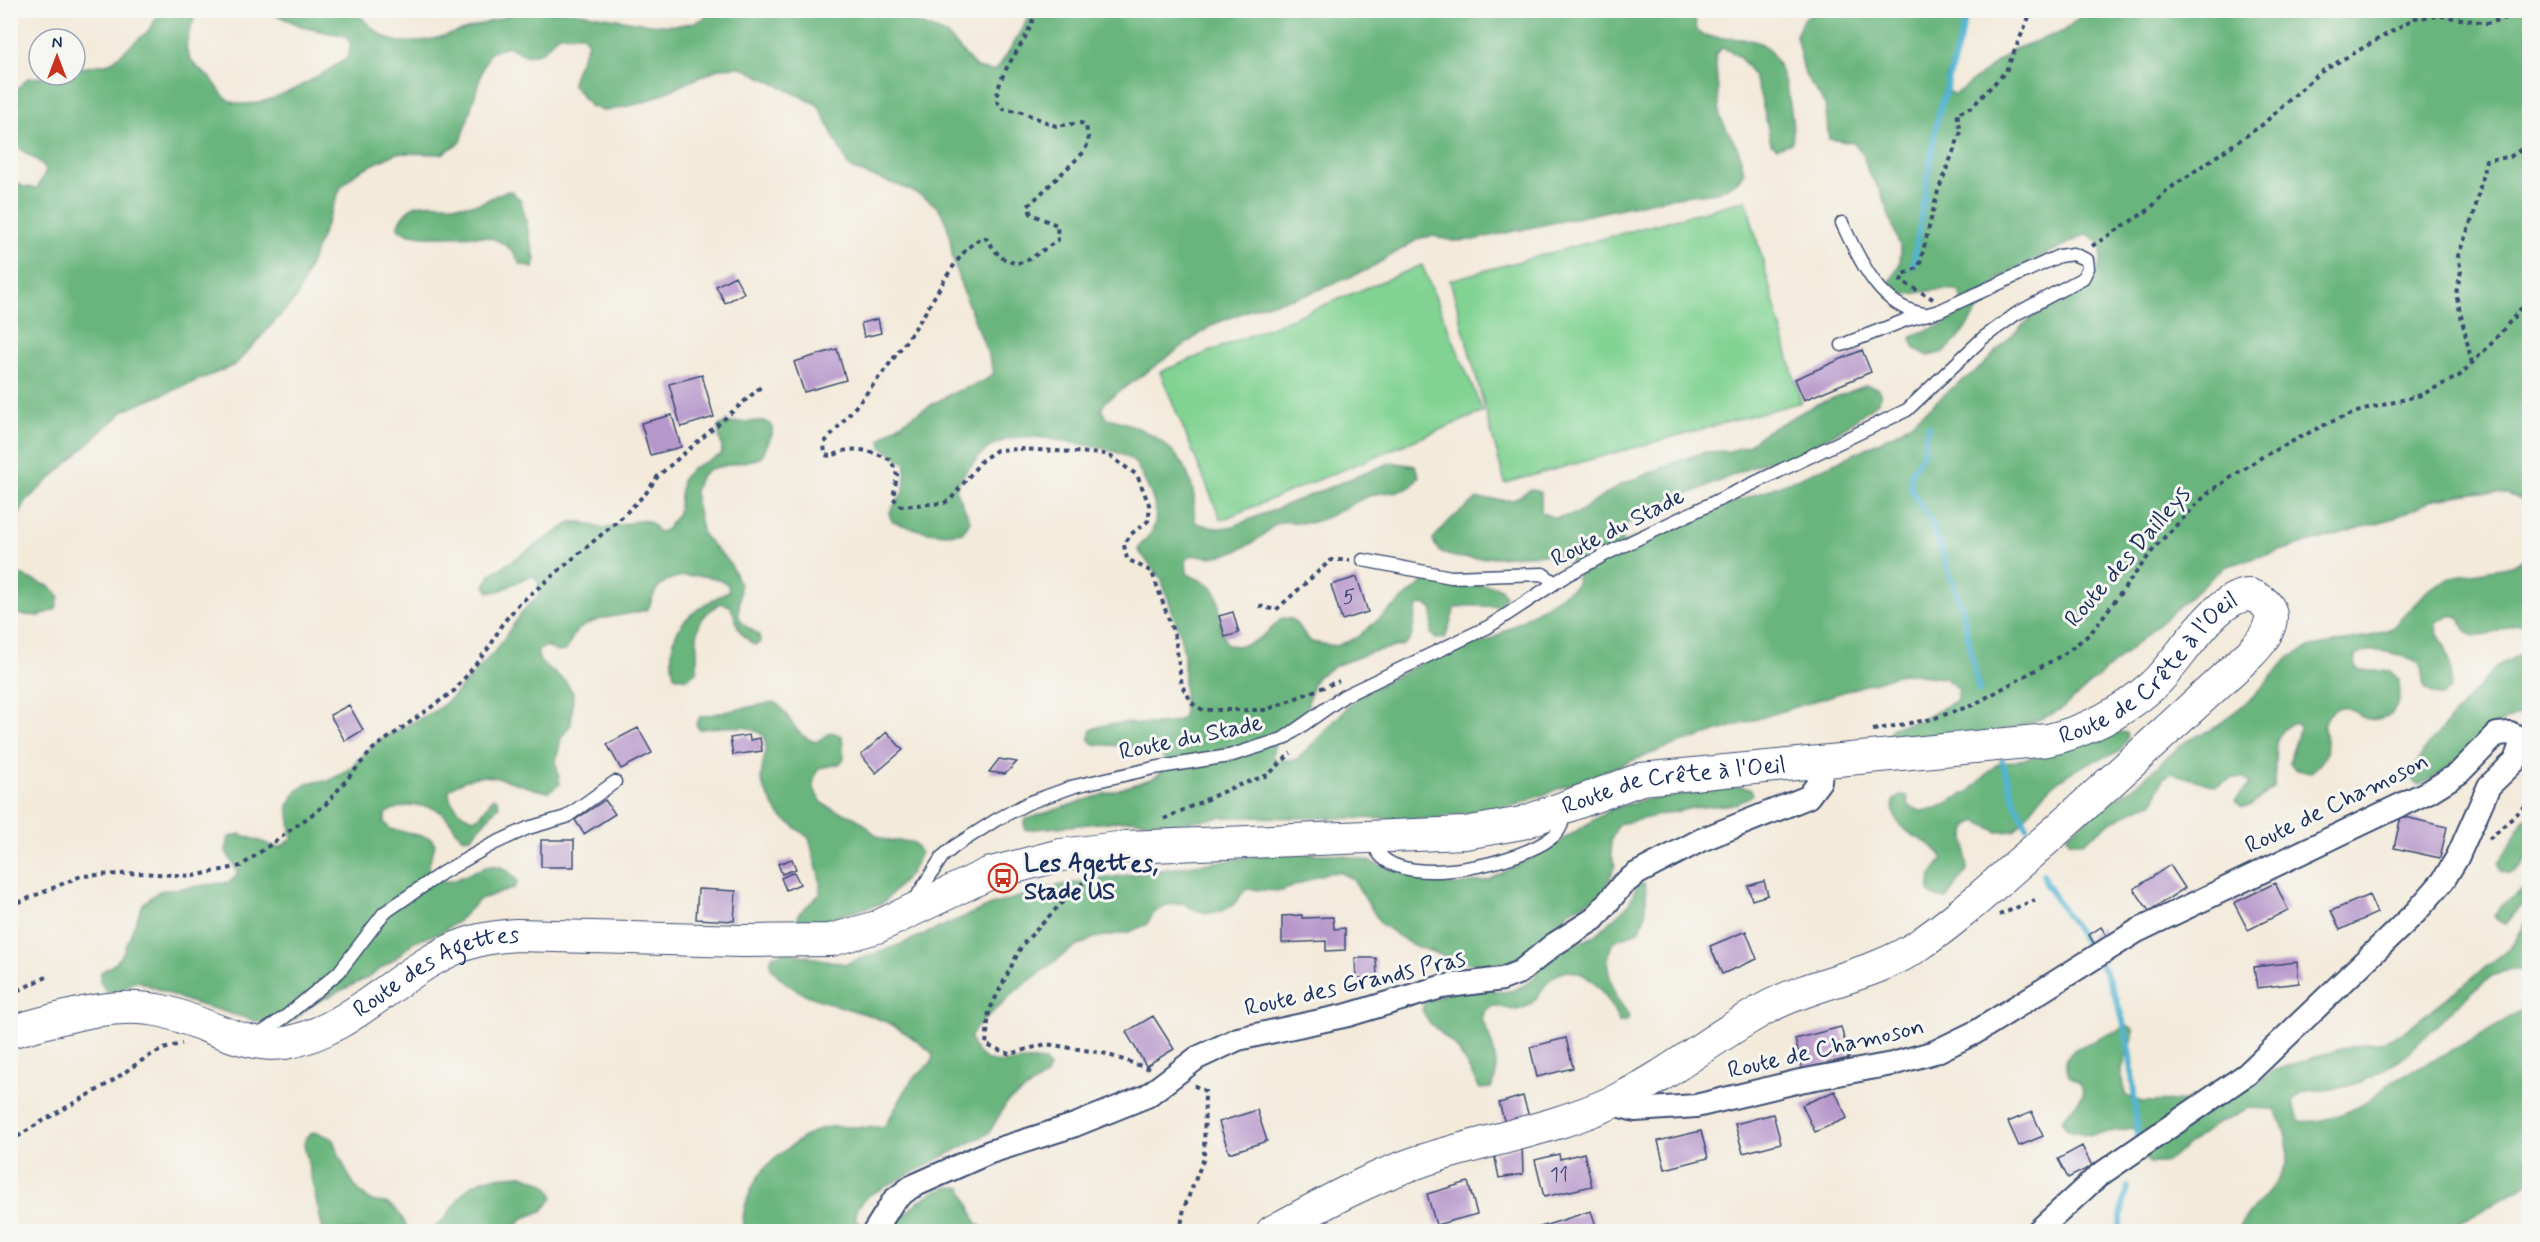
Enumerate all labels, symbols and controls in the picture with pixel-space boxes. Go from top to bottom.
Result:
north arrow [27,27,87,87]
text: N [52,33,62,54]
street label: Route des Dailleys [2058,480,2198,634]
street label: Route du Stade [1546,481,1690,575]
house number: 5 [1343,583,1355,611]
street label: Route de Crête à l'Oeil [2055,584,2243,752]
street label: Route du Stade [1116,708,1266,768]
street label: Route de Chamoson [2240,746,2434,862]
street label: Route de Crête à l'Oeil [1558,750,1787,822]
place label: Les Agettes, Stade US [1024,849,1159,908]
bus stop icon: Les Agettes, Stade US [987,862,1019,894]
street label: Route des Agettes [347,919,521,1025]
street label: Route des Grands Pras [1242,944,1468,1024]
street label: Route de Chamoson [1725,1011,1927,1087]
house number: 11 [1550,1161,1568,1189]

